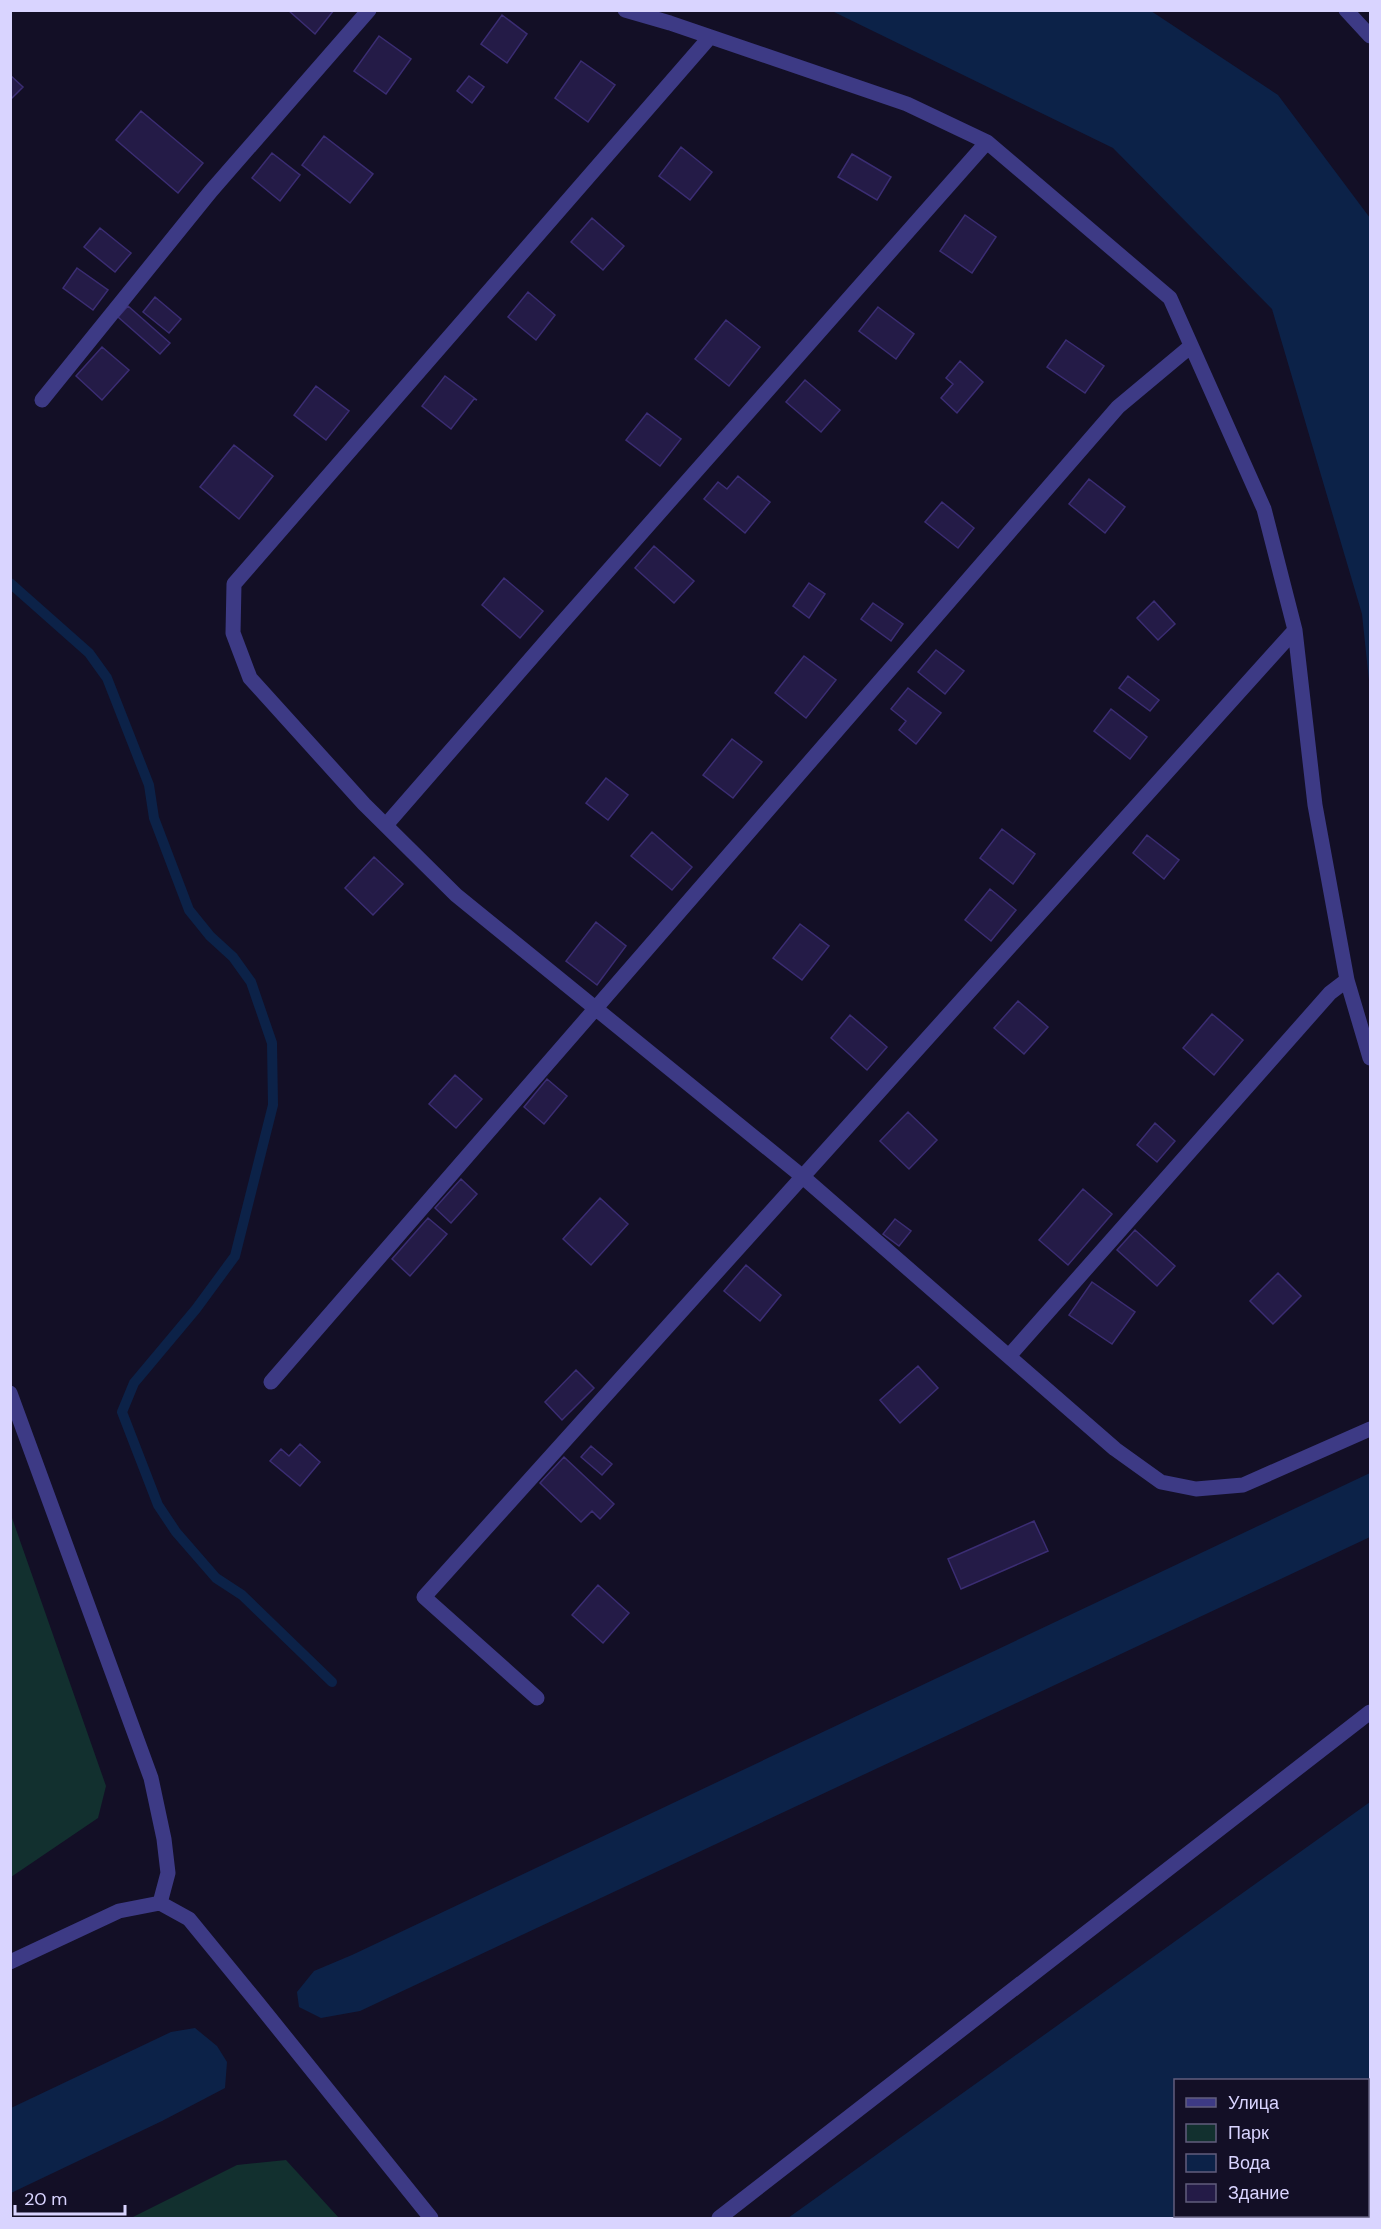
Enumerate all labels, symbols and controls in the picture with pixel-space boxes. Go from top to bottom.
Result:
legend [1174,2079,1369,2217]
text: Улица [1228,2091,1280,2115]
text: Парк [1228,2121,1269,2145]
text: Вода [1228,2151,1271,2175]
scale bar [15,2178,124,2216]
text: Здание [1228,2181,1289,2205]
text: 20 m [24,2187,67,2211]

